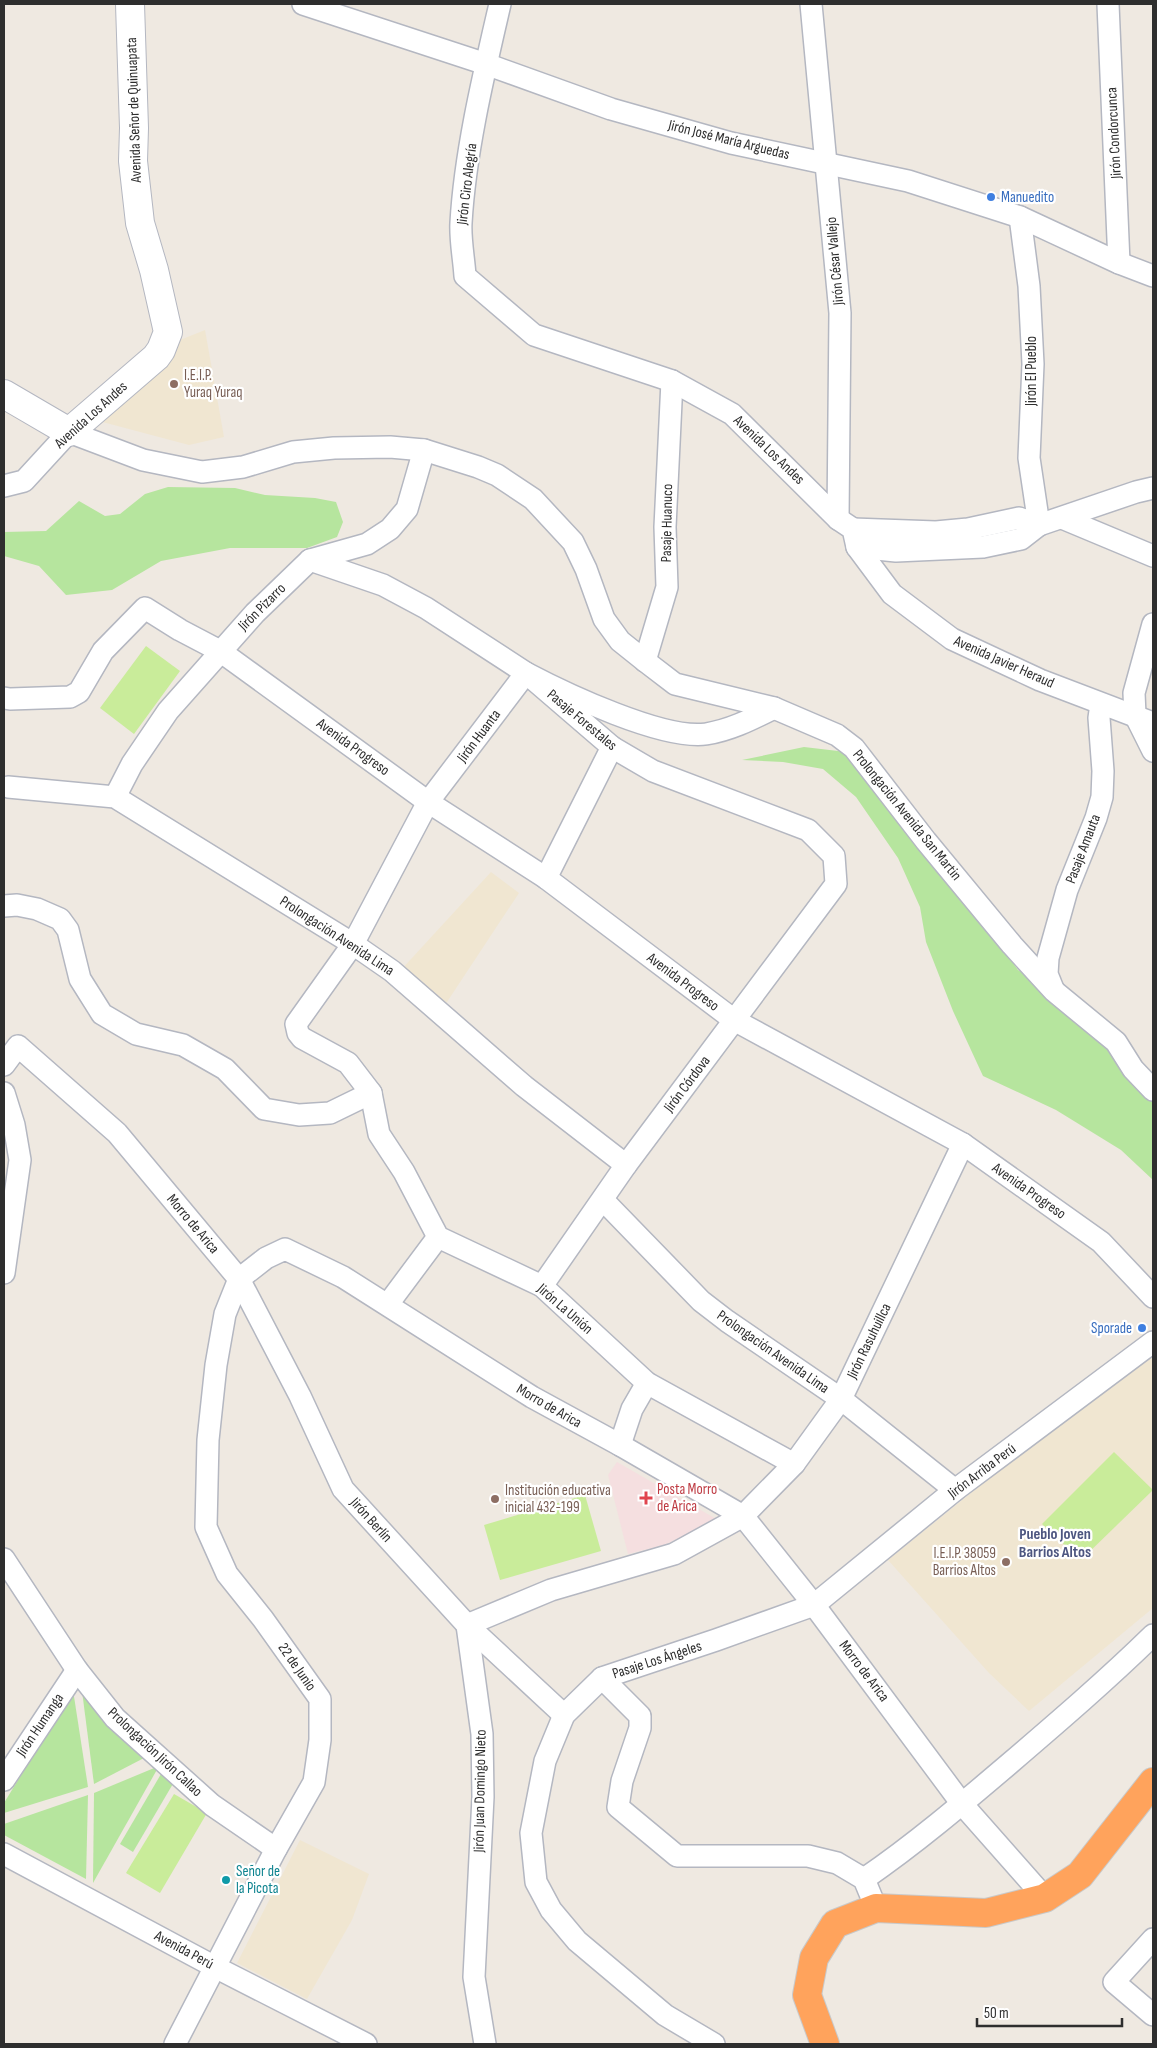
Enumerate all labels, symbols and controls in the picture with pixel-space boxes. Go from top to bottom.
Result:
street label: Avenida Señor de Quinuapata [122,37,146,184]
street label: Jirón Condorcunca [1102,87,1126,180]
street label: Jirón José María Arguedas [665,116,792,164]
street label: Jirón Ciro Alegría [452,142,481,227]
place label: Manuedito [1001,188,1054,207]
marker: Manuedito [985,191,997,203]
street label: Jirón César Vallejo [822,216,848,307]
street label: Jirón El Pueblo [1022,336,1041,407]
place label: I.E.I.P. Yuraq Yuraq [184,366,242,402]
street label: Avenida Los Andes [50,377,131,453]
marker: I.E.I.P. Yuraq Yuraq [168,378,180,390]
street label: Avenida Los Andes [729,411,809,489]
street label: Pasaje Huanuco [657,484,677,562]
street label: Jirón Pizarro [233,579,290,636]
street label: Avenida Javier Heraud [950,631,1057,693]
street label: Pasaje Forestales [543,685,621,755]
street label: Jirón Huanta [452,706,505,767]
street label: Avenida Progreso [312,713,393,780]
street label: Prolongación Avenida San Martin [848,746,966,884]
street label: Pasaje Amauta [1061,811,1105,886]
street label: Prolongación Avenida Lima [276,892,398,980]
street label: Avenida Progreso [642,948,723,1015]
street label: Jirón Córdova [659,1052,715,1117]
street label: Avenida Progreso [988,1158,1070,1223]
street label: Morro de Arica [163,1190,224,1258]
street label: Jirón La Unión [532,1279,597,1338]
street label: Jirón Rasuhuillca [842,1300,896,1383]
street label: Prolongación Avenida Lima [713,1306,833,1398]
place label: Sporade [1091,1319,1132,1338]
marker: Sporade [1136,1322,1148,1334]
street label: Morro de Arica [513,1380,585,1432]
street label: Jirón Arriba Perú [943,1439,1020,1503]
place label: Posta Morro de Arica [657,1480,717,1516]
place label: Institución educativa inicial 432-199 [505,1481,611,1517]
marker: Posta Morro de Arica [639,1491,653,1505]
street label: Jirón Berlín [345,1493,396,1546]
marker: Institución educativa inicial 432-199 [489,1493,501,1505]
district label: Pueblo Joven Barrios Altos [1019,1525,1091,1562]
place label: I.E.I.P. 38059 Barrios Altos [933,1544,996,1580]
marker: I.E.I.P. 38059 Barrios Altos [1000,1556,1012,1568]
street label: Morro de Arica [835,1636,893,1706]
street label: Pasaje Los Ángeles [610,1637,704,1683]
street label: 22 de Junio [274,1639,320,1695]
street label: Jirón Humanga [11,1690,68,1761]
street label: Prolongación Jirón Callao [104,1703,206,1801]
street label: Jirón Juan Domingo Nieto [469,1729,491,1854]
place label: Señor de la Picota [236,1862,280,1898]
marker: Señor de la Picota [220,1874,232,1886]
street label: Avenida Perú [150,1926,217,1974]
scale bar [977,1996,1122,2028]
text: 50 m [984,2004,1009,2023]

